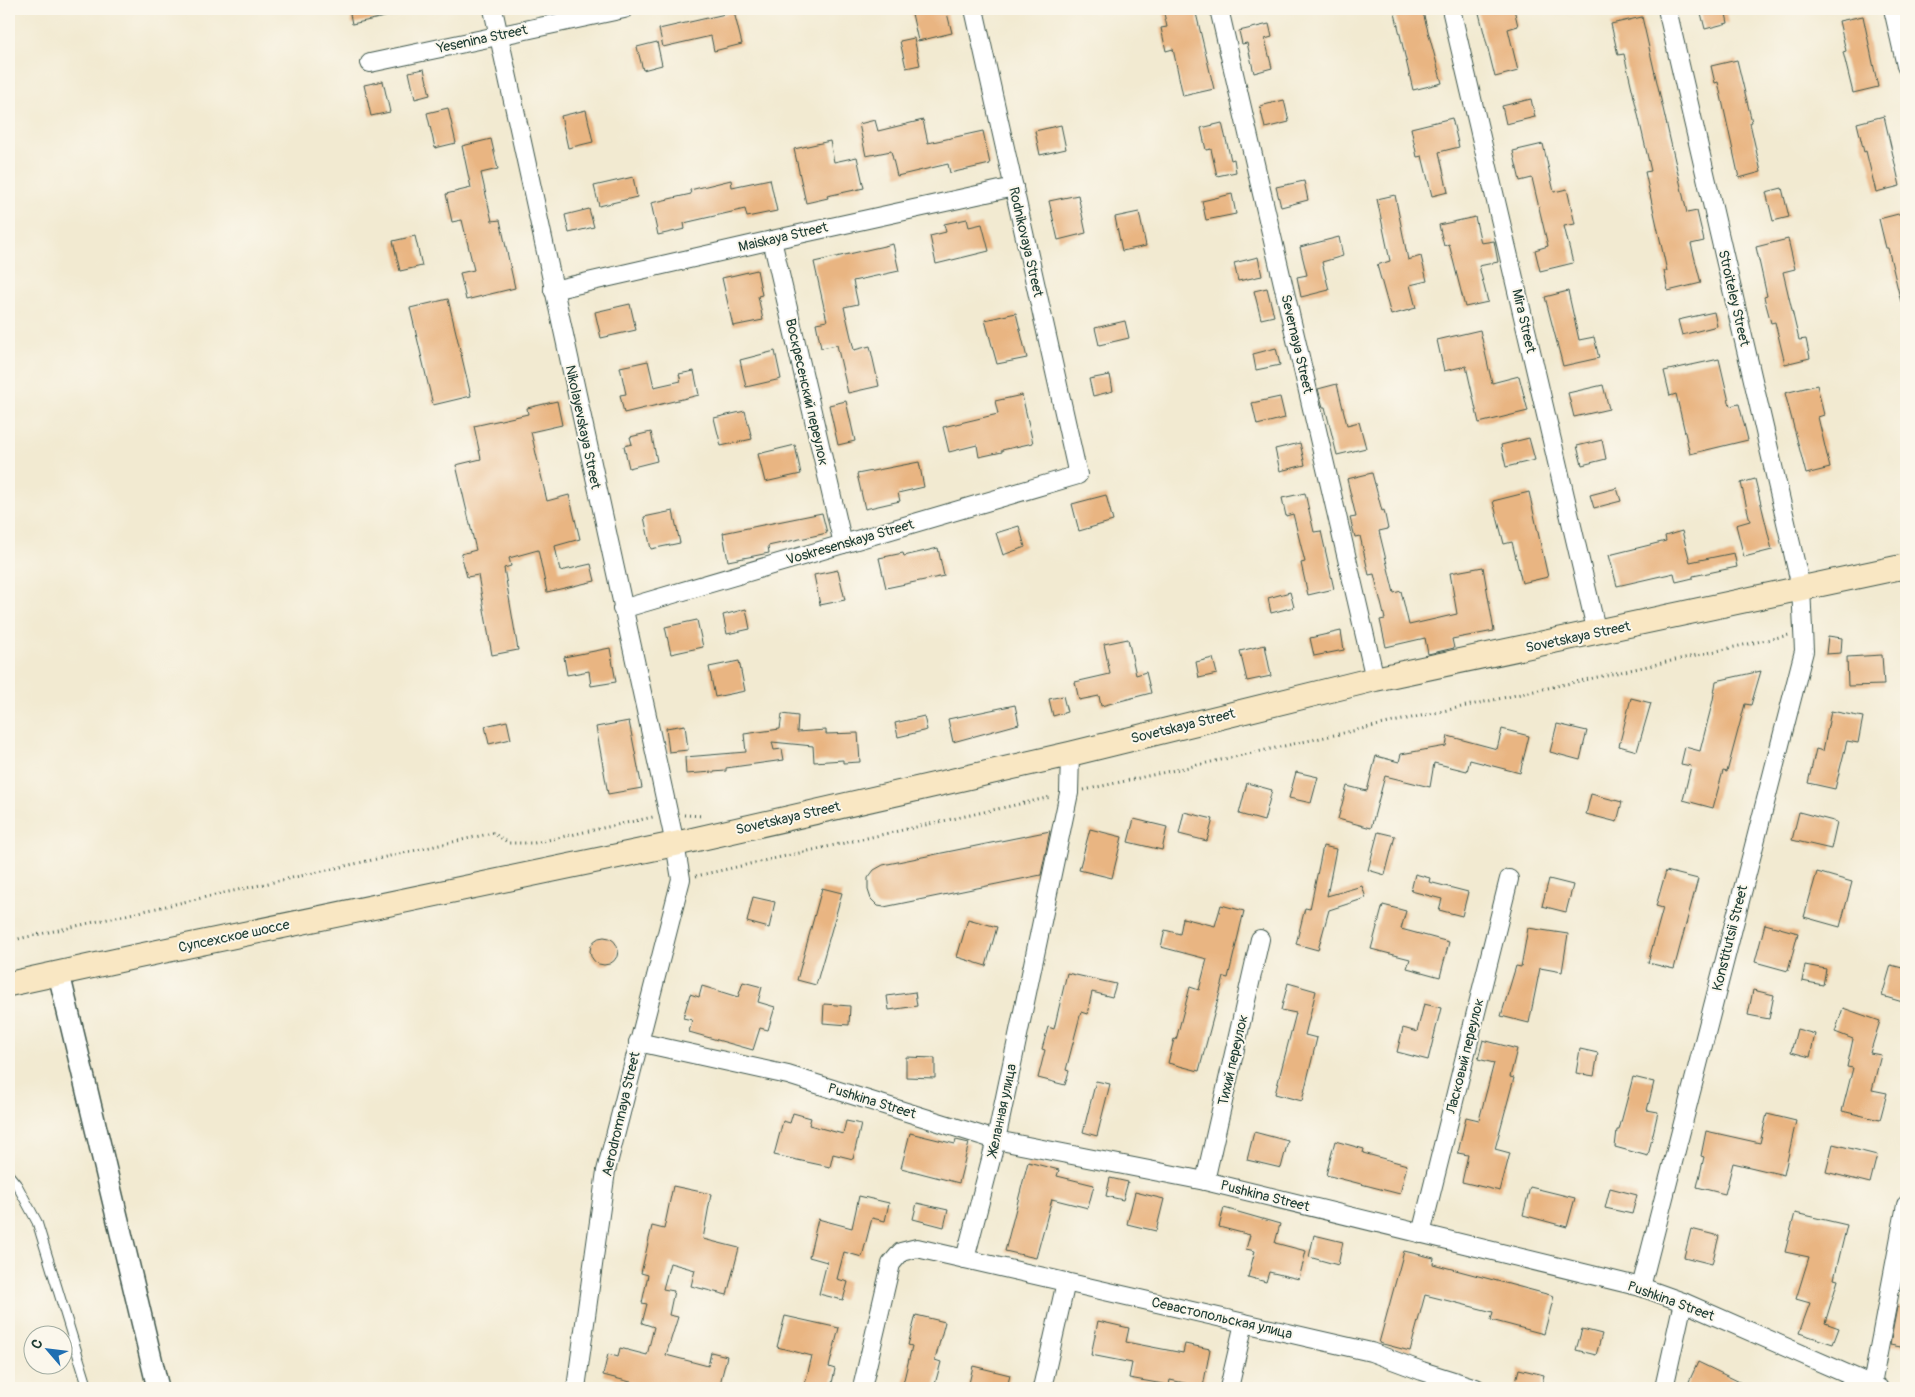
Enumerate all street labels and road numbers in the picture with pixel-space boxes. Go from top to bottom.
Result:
street label: Yesenina Street [434,21,529,57]
street label: Rodnikovaya Street [1005,185,1047,299]
street label: Maiskaya Street [737,218,830,256]
street label: Stroiteley Street [1715,248,1753,348]
street label: Mira Street [1508,287,1540,355]
street label: Severnaya Street [1277,293,1317,396]
street label: Воскресенский переулок [782,317,832,467]
street label: Nikolayevskaya Street [562,363,605,491]
street label: Voskresenskaya Street [784,516,916,568]
street label: Sovetskaya Street [1524,618,1632,656]
street label: Sovetskaya Street [1129,705,1237,747]
street label: Sovetskaya Street [734,798,842,838]
street label: Konstitutsii Street [1709,883,1751,993]
street label: Супсехское шоссе [177,916,291,956]
street label: Ласковый переулок [1442,997,1488,1116]
street label: Тихий переулок [1214,1013,1252,1107]
street label: Aerodromnaya Street [598,1050,644,1178]
street label: Желанная улица [983,1062,1020,1160]
street label: Pushkina Street [826,1080,918,1123]
street label: Pushkina Street [1219,1177,1312,1215]
street label: Pushkina Street [1625,1277,1717,1325]
street label: Севастопольская улица [1150,1294,1294,1342]

